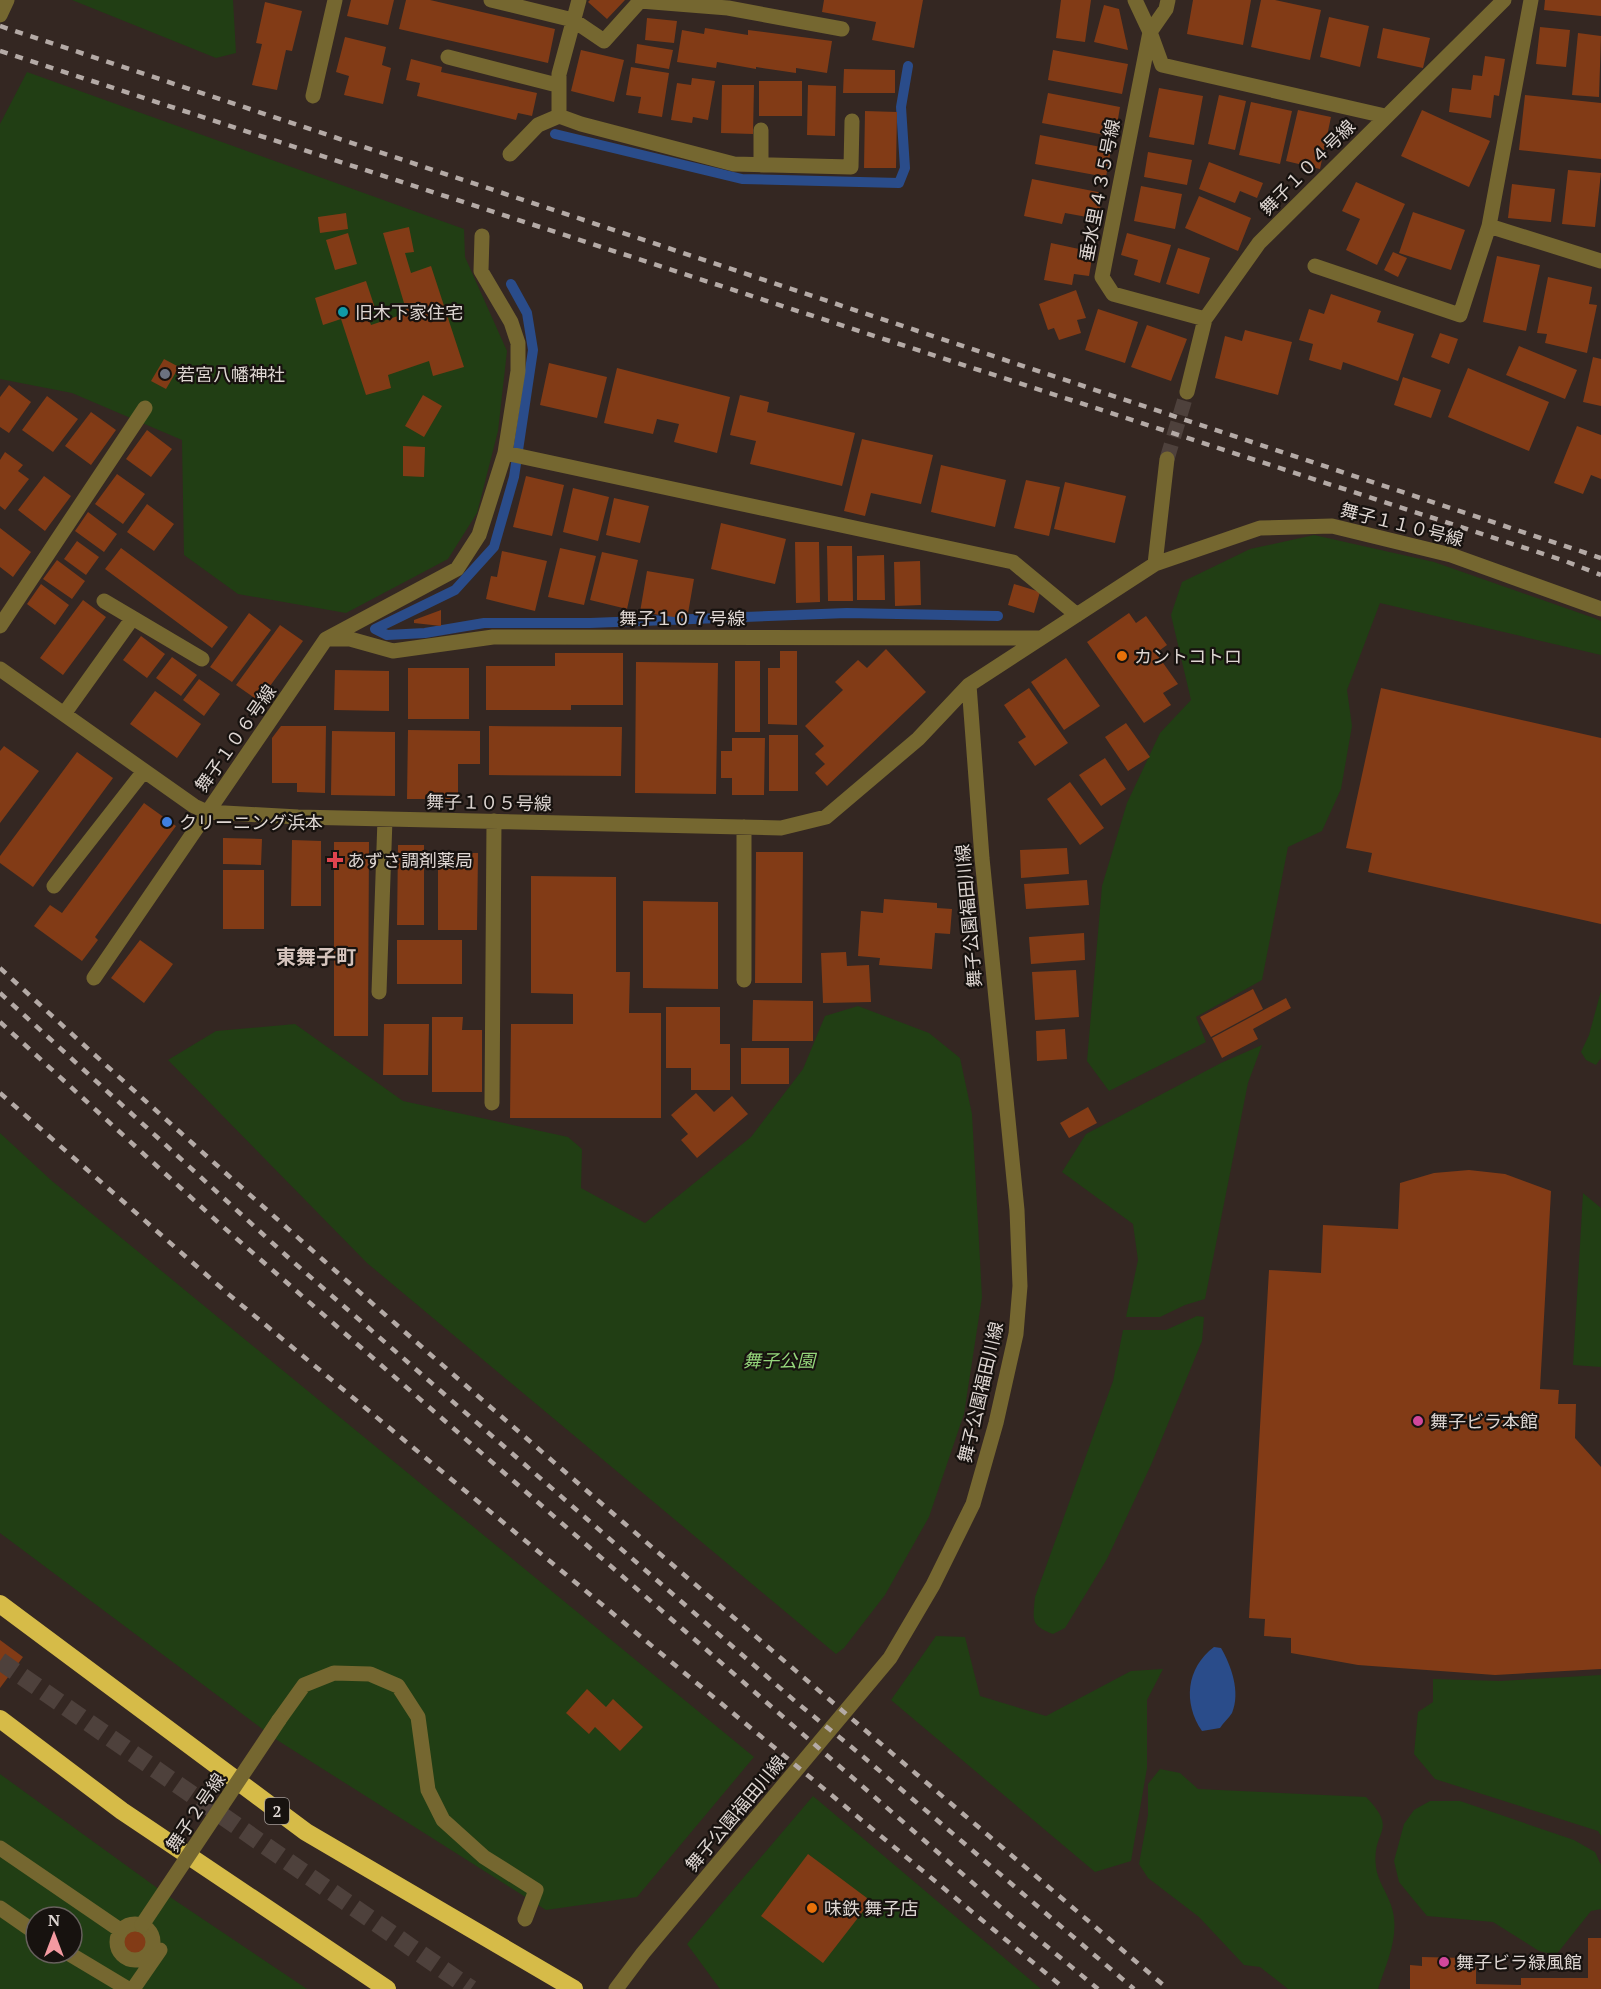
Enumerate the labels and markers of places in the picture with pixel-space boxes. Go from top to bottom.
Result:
place label: 旧木下家住宅 [355,300,463,324]
marker: 旧木下家住宅 [336,305,350,319]
place label: 若宮八幡神社 [177,362,285,386]
marker: 若宮八幡神社 [158,367,172,381]
place label: カントコトロ [1134,644,1242,668]
marker: カントコトロ [1115,649,1129,663]
place label: クリーニング浜本 [179,810,323,834]
marker: クリーニング浜本 [160,815,174,829]
place label: あずさ調剤薬局 [347,848,473,872]
marker: あずさ調剤薬局 [328,853,342,867]
place label: 舞子ビラ本館 [1430,1409,1538,1433]
marker: 舞子ビラ本館 [1411,1414,1425,1428]
place label: 味鉄 舞子店 [824,1896,918,1920]
marker: 味鉄 舞子店 [805,1901,819,1915]
place label: 舞子ビラ緑風館 [1456,1950,1582,1974]
marker: 舞子ビラ緑風館 [1437,1955,1451,1969]

